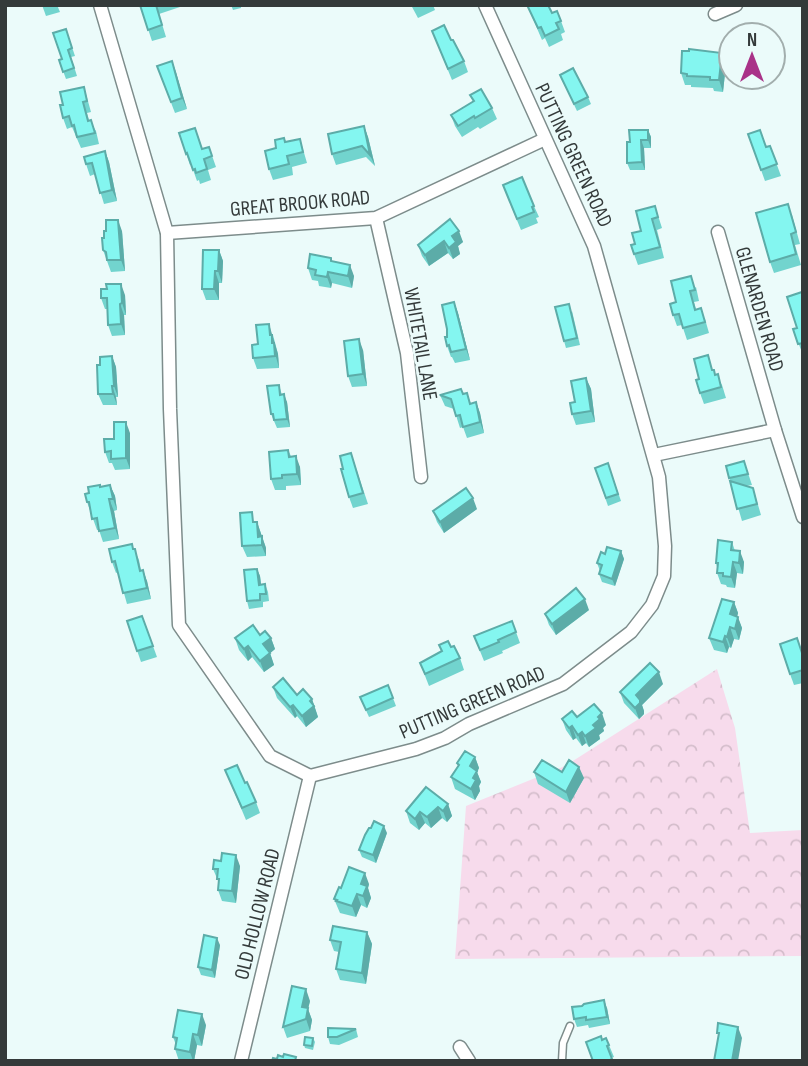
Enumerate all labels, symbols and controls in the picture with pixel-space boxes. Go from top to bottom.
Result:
north arrow [717,21,787,91]
text: N [747,29,757,52]
street label: PUTTING GREEN ROAD [529,79,618,231]
street label: GREAT BROOK ROAD [229,185,371,222]
street label: GLENARDEN ROAD [730,244,789,374]
street label: WHITETAIL LANE [398,286,443,402]
street label: PUTTING GREEN ROAD [396,660,549,744]
street label: OLD HOLLOW ROAD [229,846,286,982]

